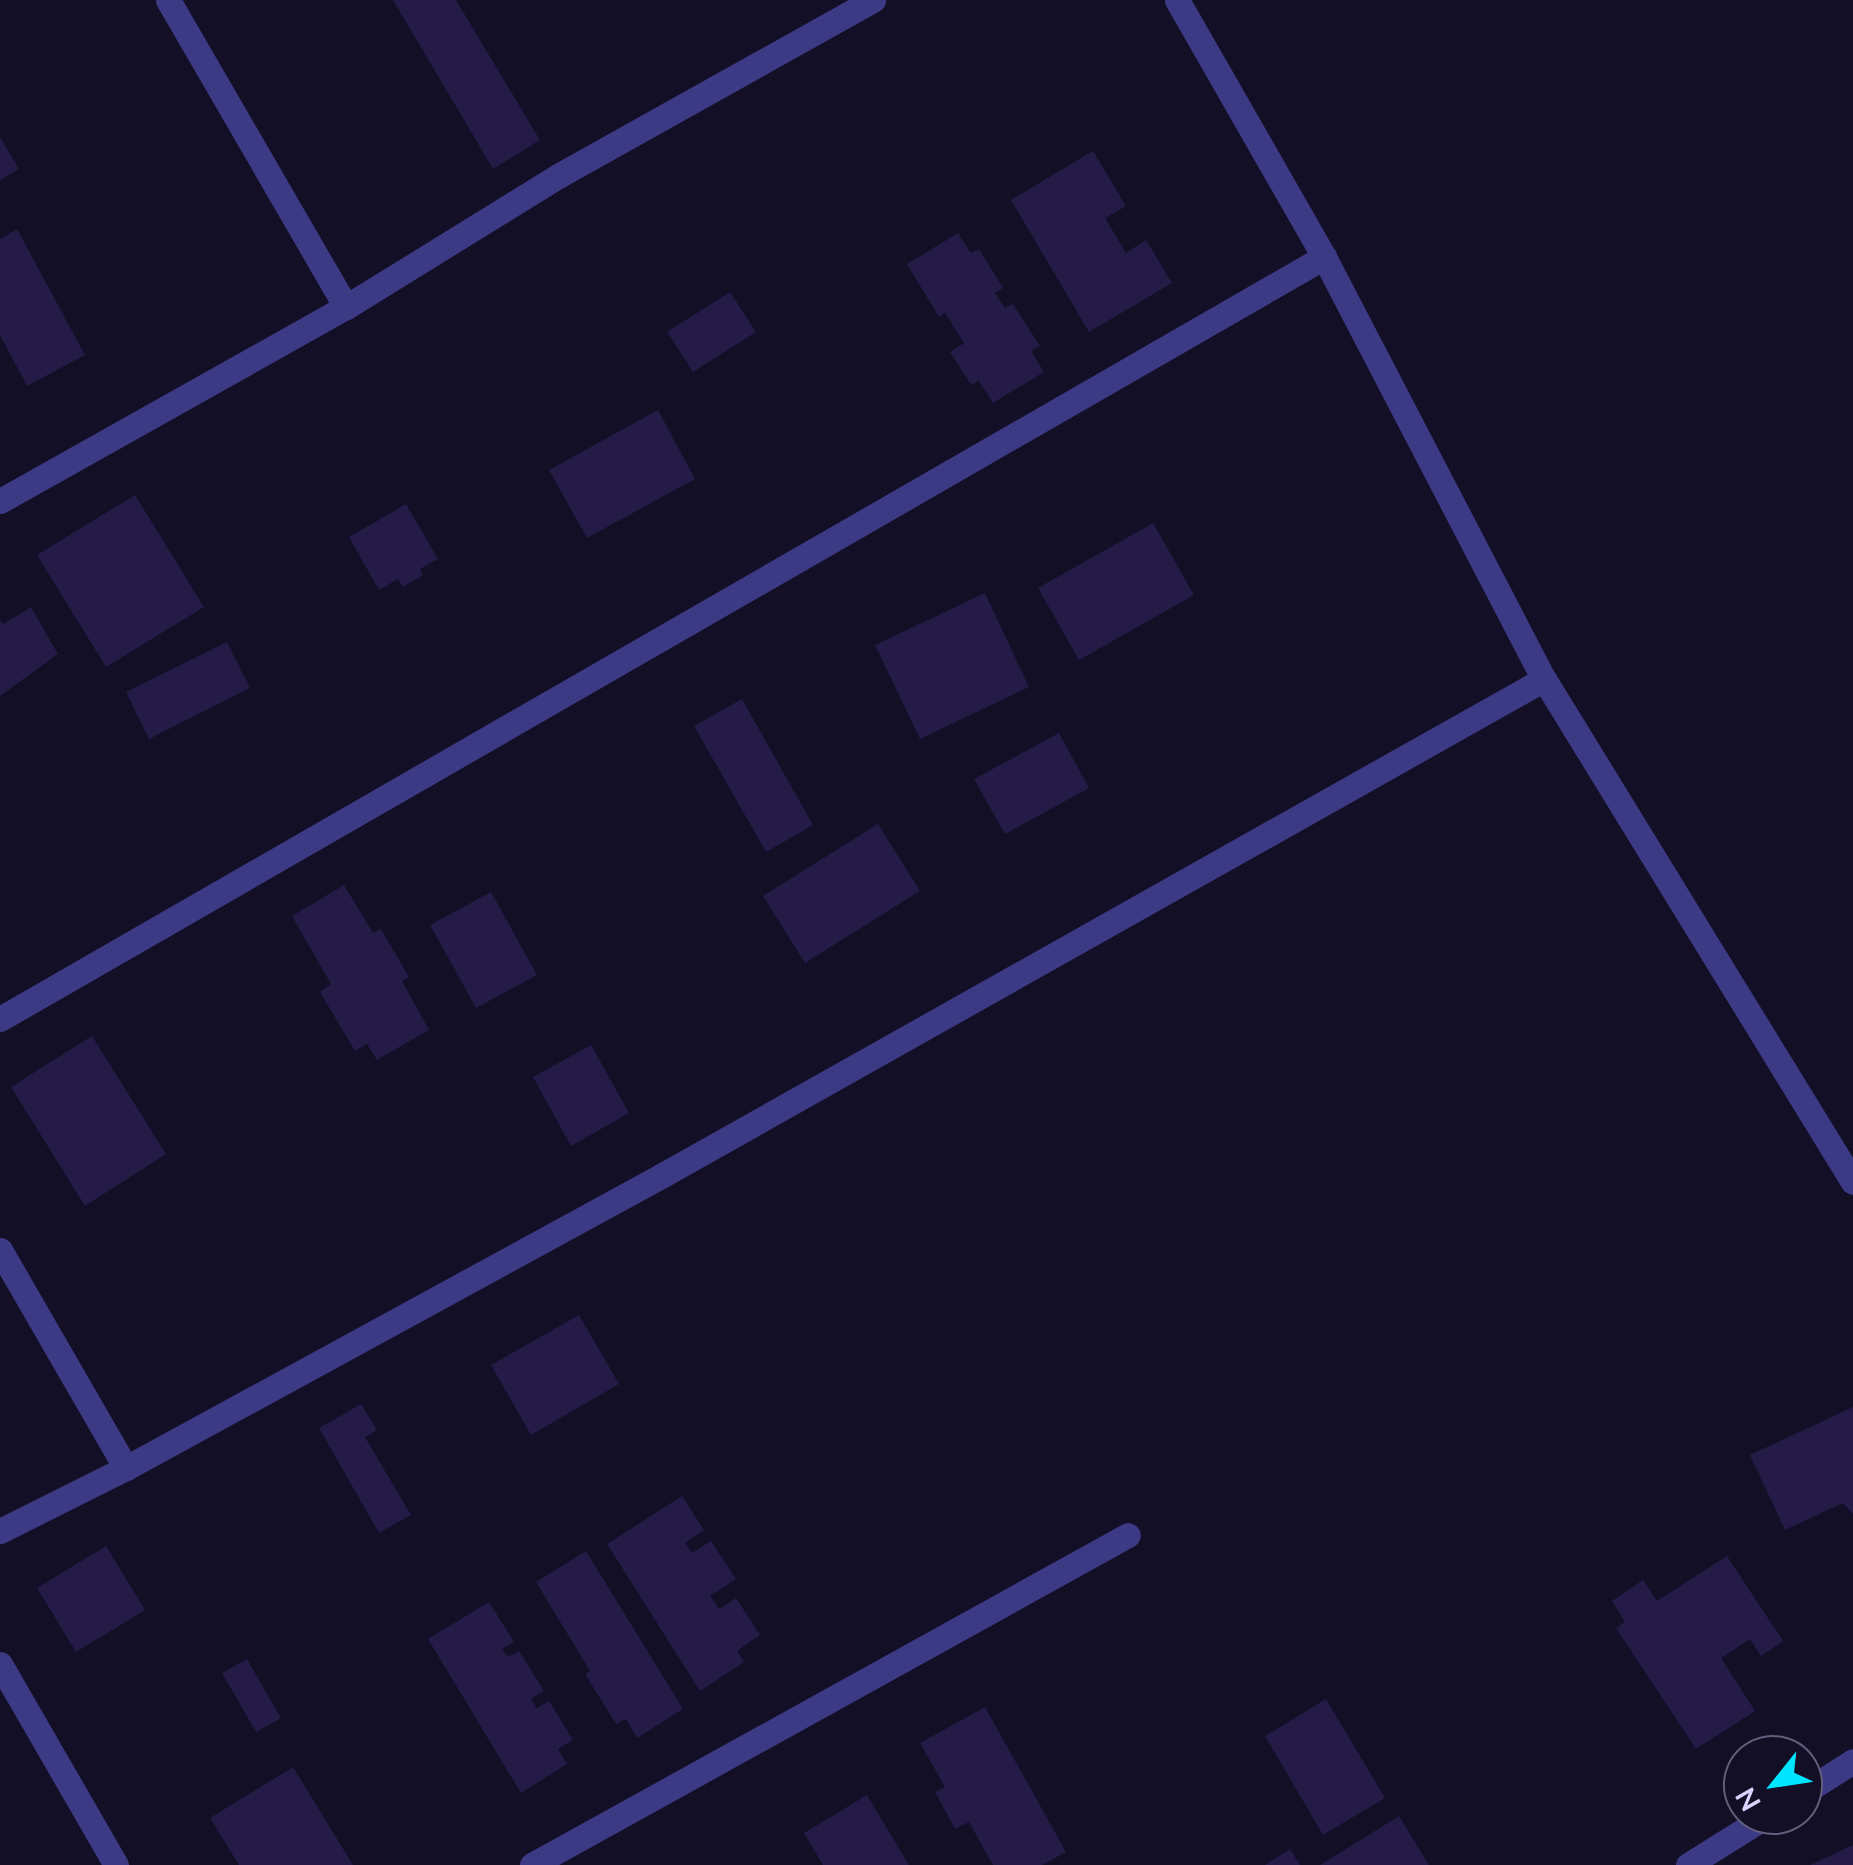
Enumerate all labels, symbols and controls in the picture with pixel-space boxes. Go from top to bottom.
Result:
north arrow [1723,1735,1823,1835]
text: N [1727,1780,1770,1818]

